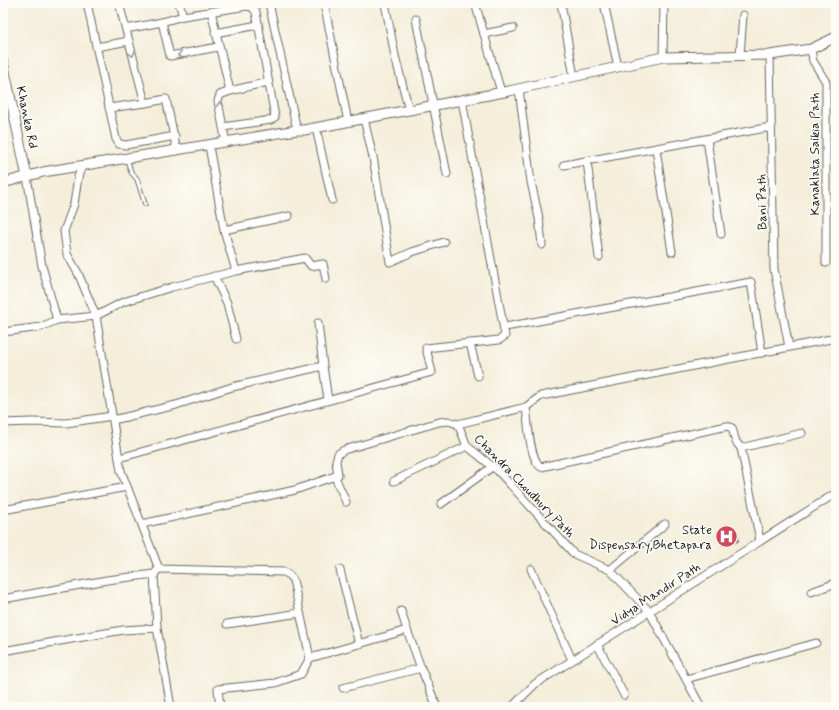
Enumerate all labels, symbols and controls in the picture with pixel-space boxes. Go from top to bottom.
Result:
one-way arrow [177,50,183,59]
one-way arrow [128,51,136,57]
street label: Khanka Rd [12,85,41,150]
street label: Kanaklata Saikia Path [807,92,824,216]
one-way arrow [215,101,224,108]
street label: Bani Path [754,174,771,230]
street label: Chandra Choudhury Path [470,431,578,542]
place label: State Dispensary,Bhetapara [589,522,712,554]
hospital icon: State Dispensary,Bhetapara [714,523,740,549]
street label: Vidya Mandir Path [608,559,704,630]

